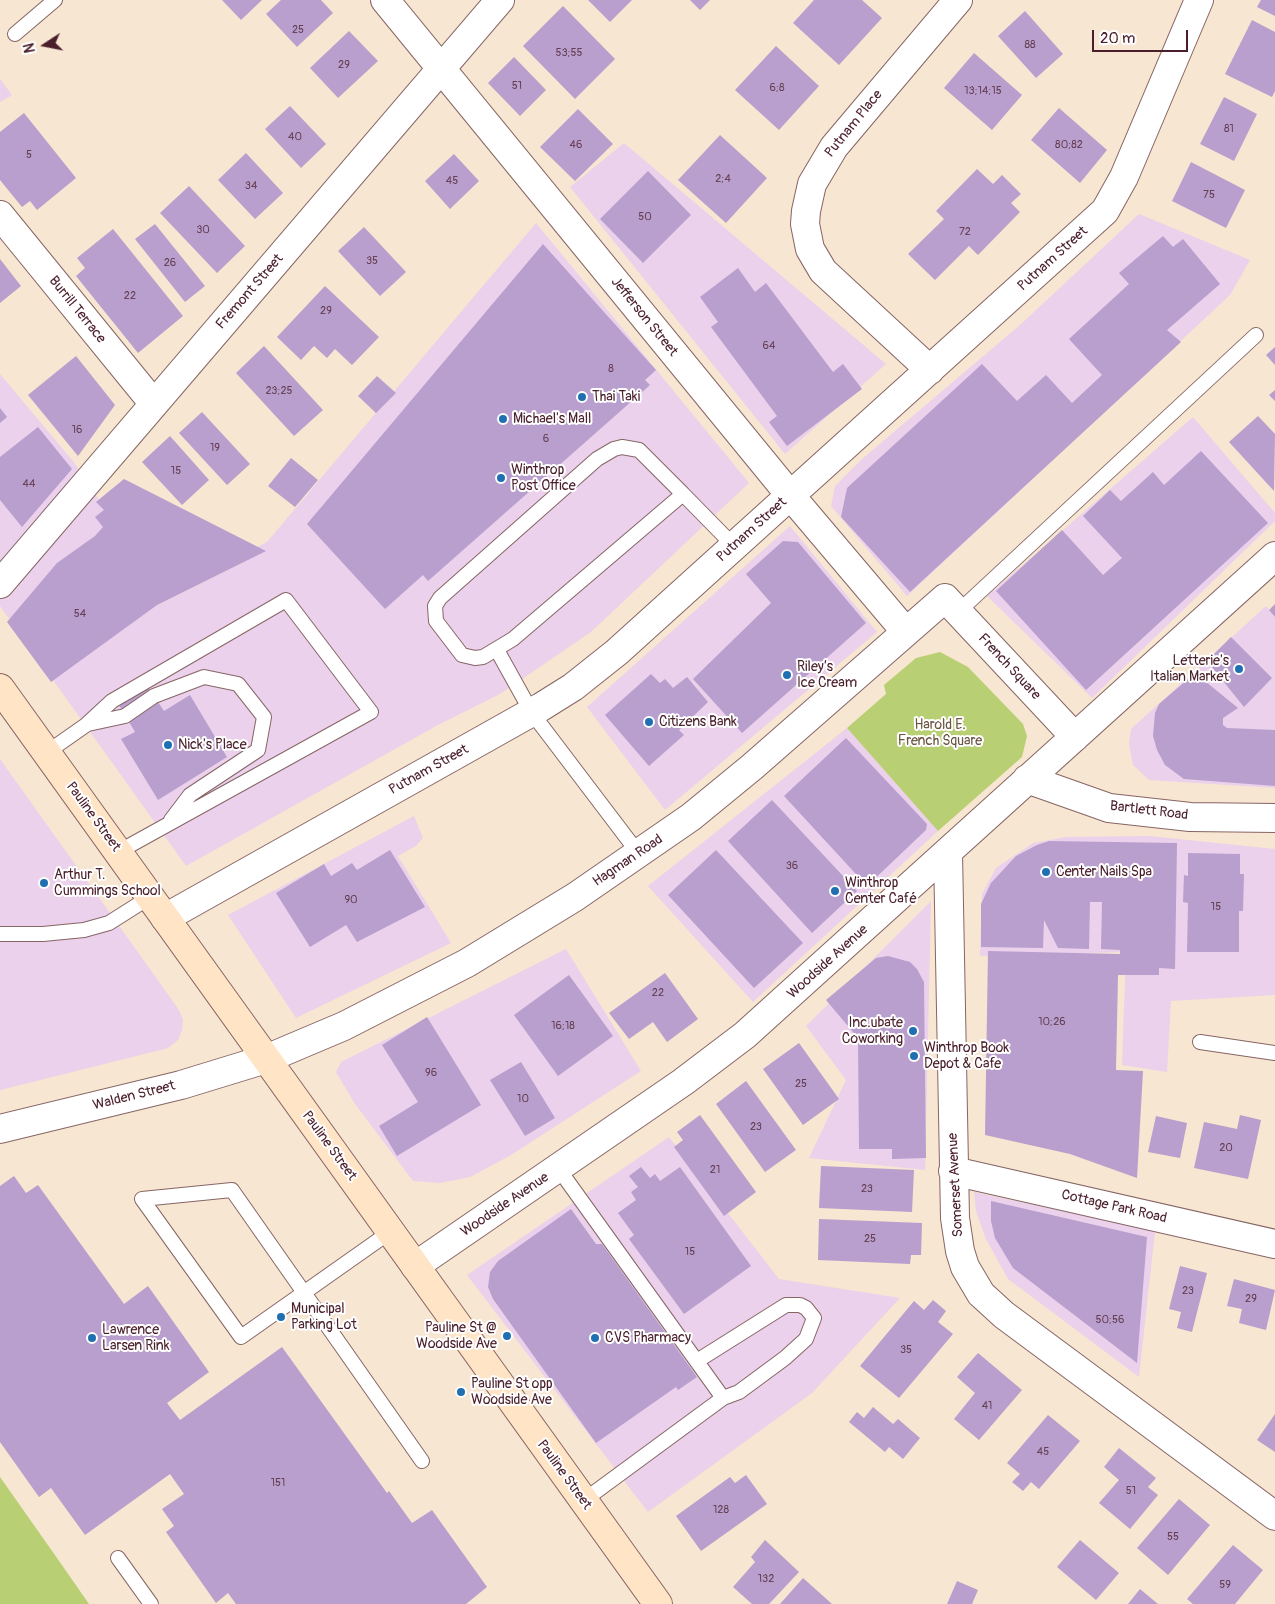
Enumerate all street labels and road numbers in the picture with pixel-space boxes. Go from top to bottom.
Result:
street label: Putnam Place [822,87,886,161]
street label: Putnam Street [1015,223,1091,295]
street label: Fremont Street [213,251,287,333]
street label: Burrill Terrace [45,273,109,347]
street label: Jefferson Street [607,274,681,360]
street label: Putnam Street [714,494,790,566]
street label: French Square [974,630,1044,704]
street label: Putnam Street [386,741,472,799]
street label: Pauline Street [62,779,124,855]
street label: Bartlett Road [1109,798,1189,824]
street label: Hagman Road [590,831,666,891]
street label: Woodside Avenue [784,921,872,1003]
street label: Walden Street [91,1078,177,1114]
street label: Pauline Street [298,1108,360,1184]
street label: Somerset Avenue [945,1132,967,1238]
street label: Woodside Avenue [458,1169,552,1241]
street label: Cottage Park Road [1060,1187,1168,1227]
street label: Pauline Street [533,1437,595,1513]

